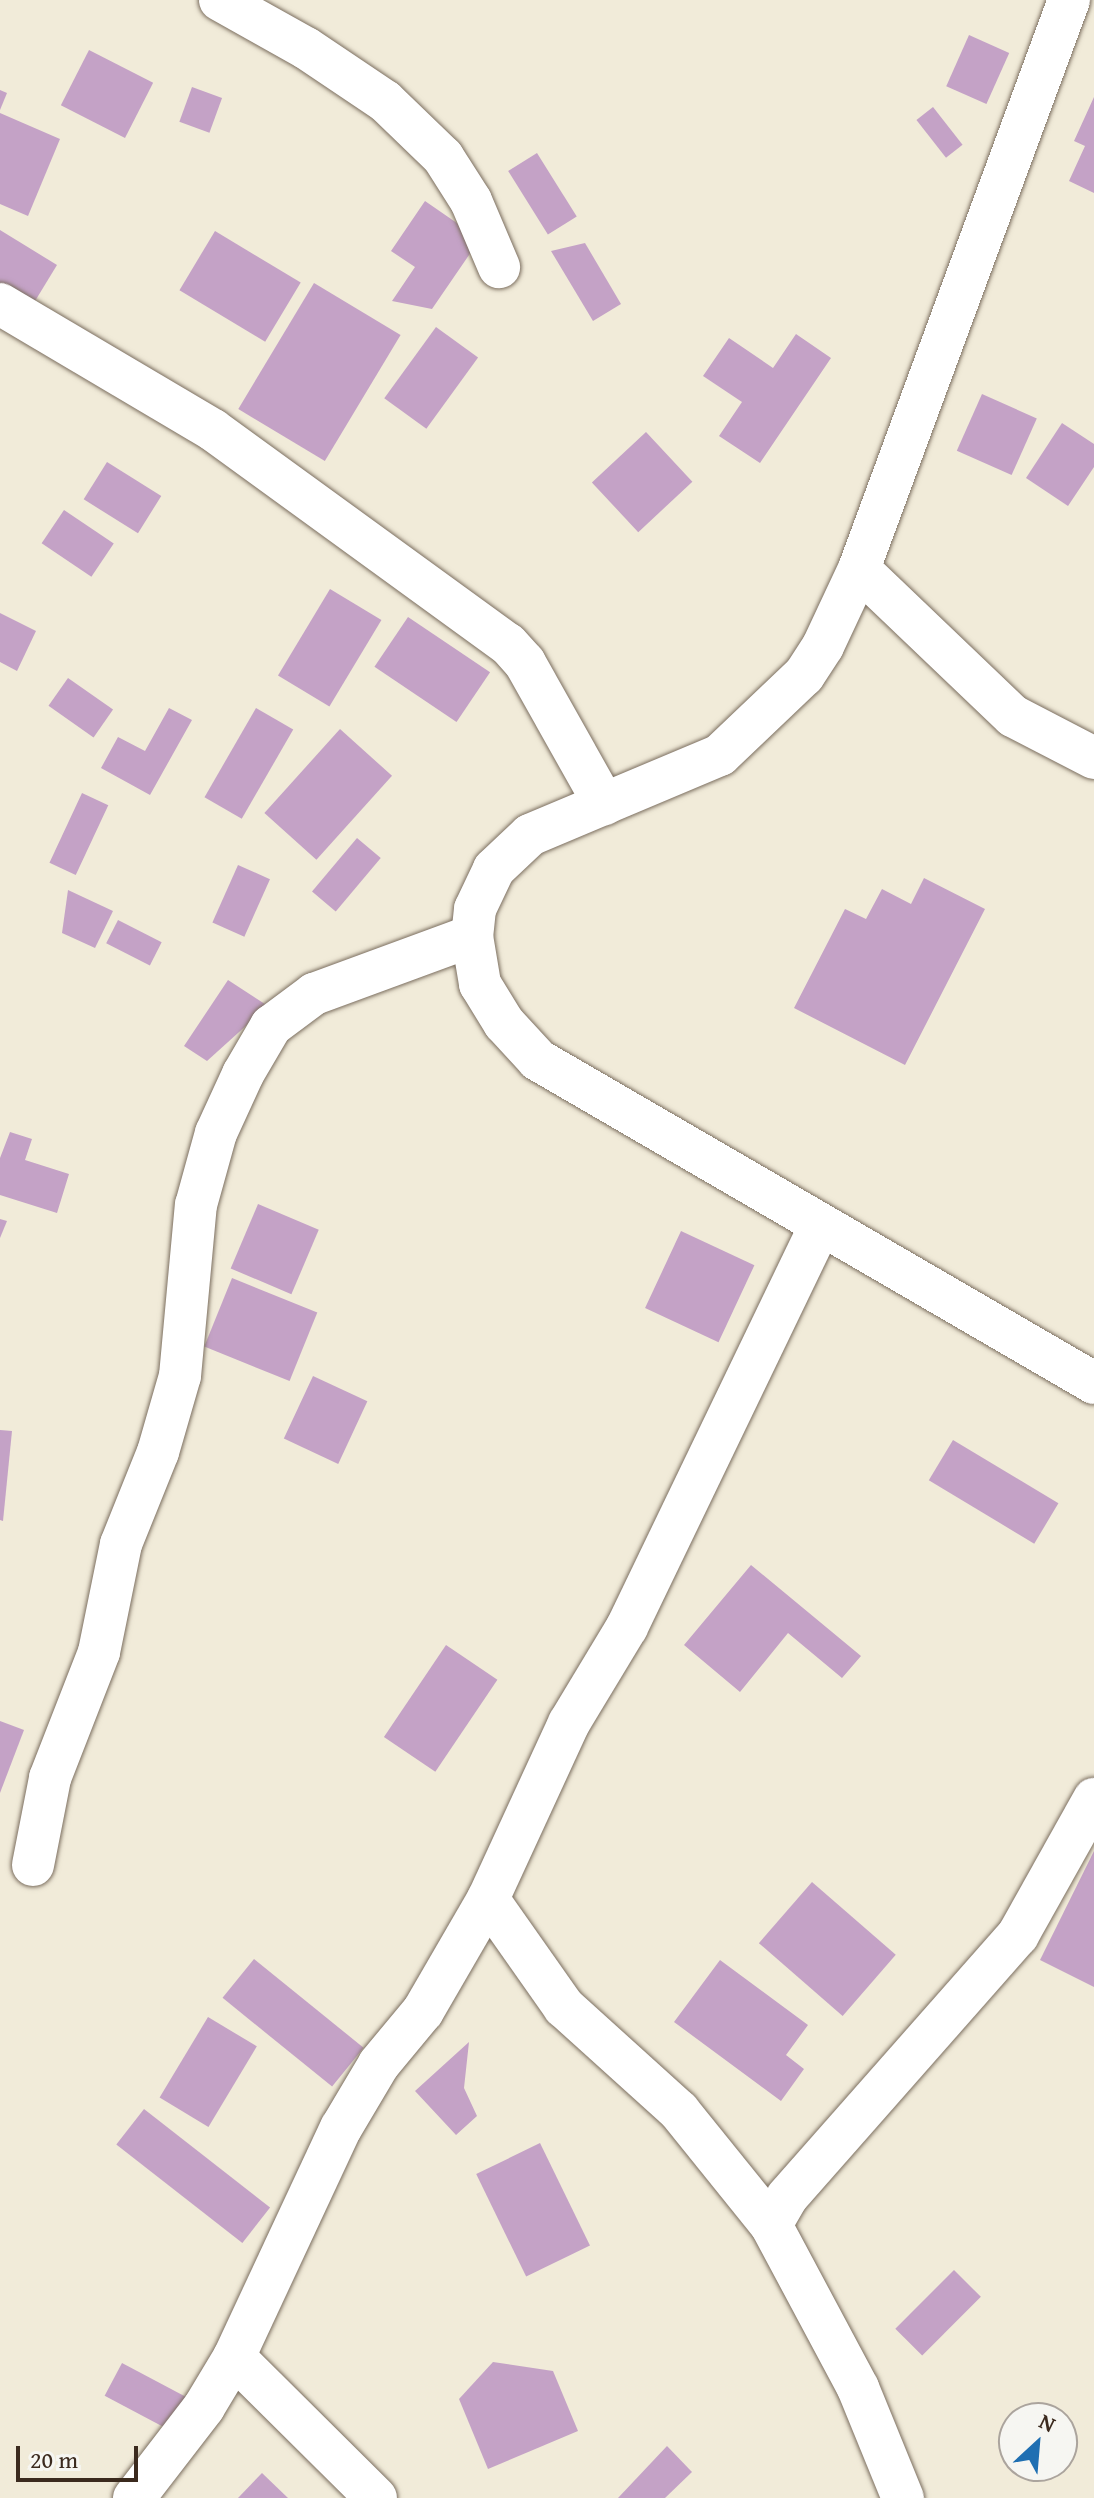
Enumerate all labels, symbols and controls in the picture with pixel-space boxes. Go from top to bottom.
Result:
north arrow [998,2402,1078,2482]
text: N [1034,2405,1061,2440]
scale bar [20,2430,142,2480]
text: 20 m [30,2442,78,2477]

